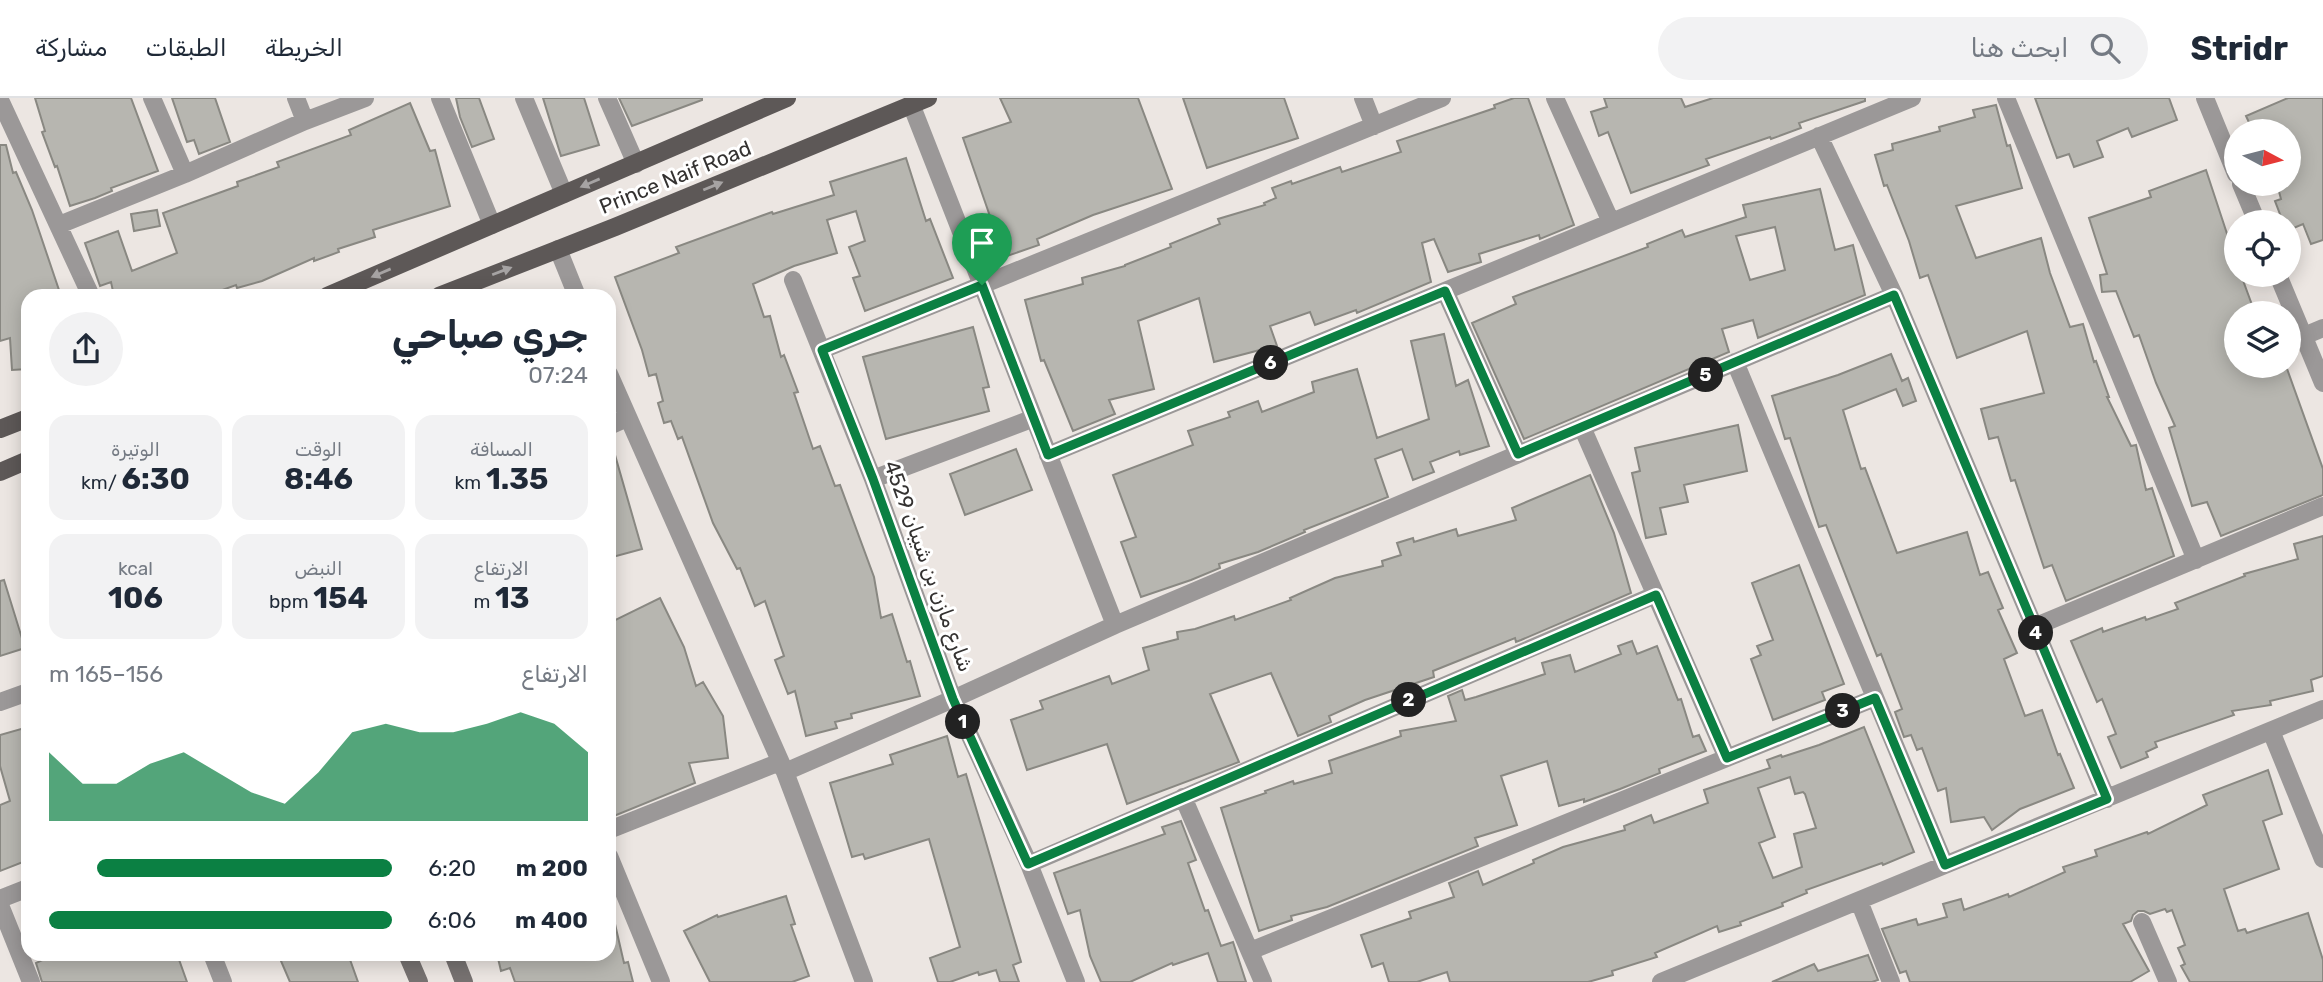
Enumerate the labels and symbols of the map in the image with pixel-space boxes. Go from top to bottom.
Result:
north arrow [2224,119,2301,196]
street label: Prince Naif Road [595,135,755,219]
one-way arrow [579,178,600,189]
one-way arrow [703,180,724,191]
pin [952,213,1012,285]
one-way arrow [492,266,513,277]
one-way arrow [370,268,391,279]
pin: 6 [1254,345,1288,380]
pin: 5 [1688,358,1724,392]
street label: شارع مازن بن شيبان 4529 [877,457,979,676]
pin: 4 [2018,616,2054,650]
pin: 2 [1392,682,1426,718]
pin: 3 [1826,694,1860,728]
pin: 1 [946,704,981,740]

